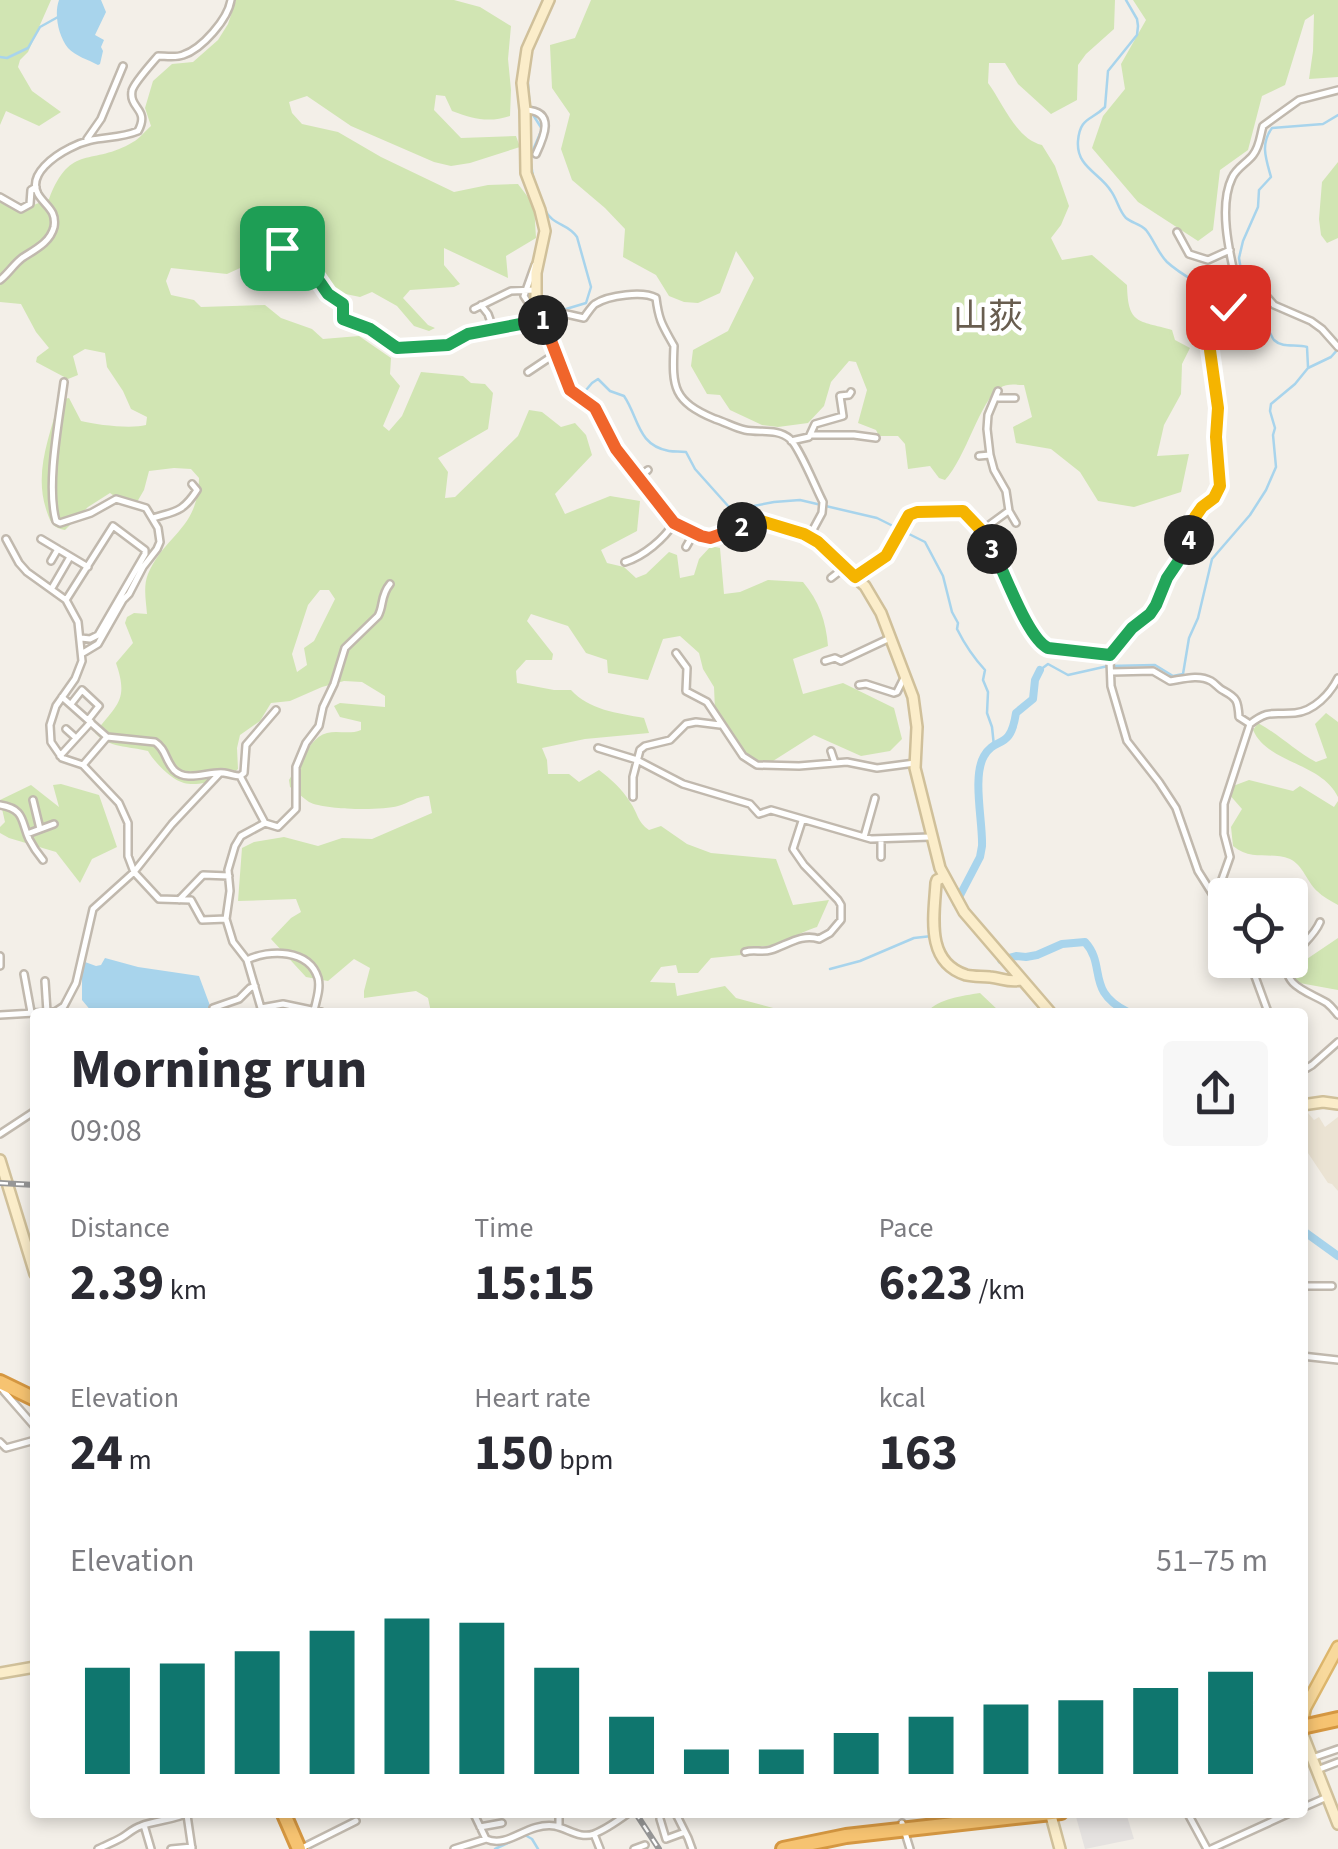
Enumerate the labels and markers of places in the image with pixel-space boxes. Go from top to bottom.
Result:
pin [240,206,325,291]
pin [1186,265,1271,350]
pin: 1 [518,295,568,345]
pin: 2 [717,502,767,552]
pin: 4 [1164,515,1214,565]
pin: 3 [967,524,1017,574]

